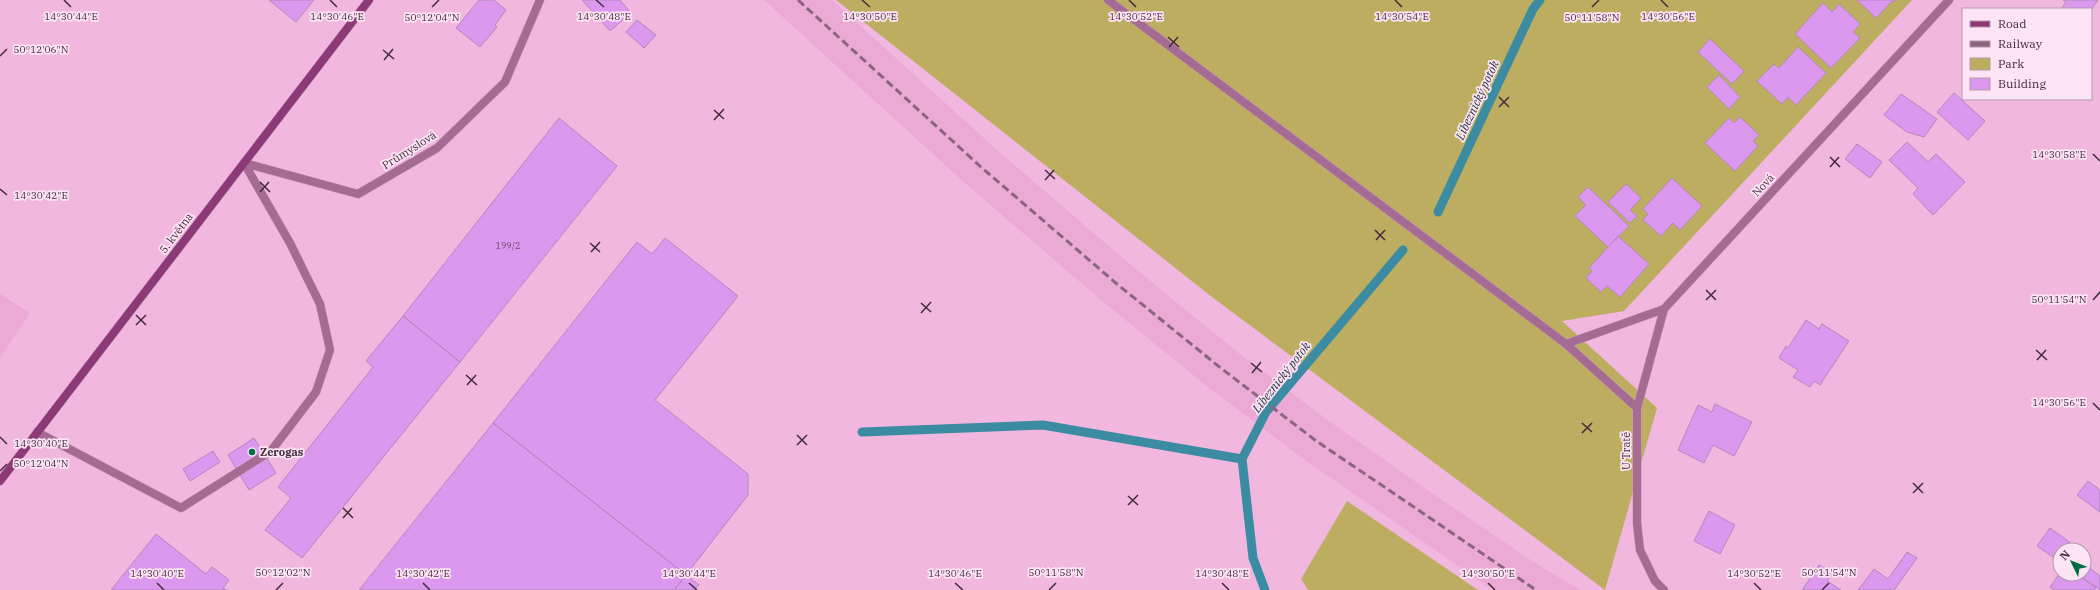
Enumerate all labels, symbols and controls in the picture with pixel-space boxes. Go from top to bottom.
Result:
legend [1962,8,2092,100]
text: 14°30'44"E [44,10,98,23]
text: 14°30'46"E [310,10,364,23]
text: 14°30'48"E [577,10,631,23]
text: 14°30'50"E [843,10,897,23]
text: 14°30'52"E [1109,10,1163,23]
text: 14°30'54"E [1375,10,1429,23]
text: 14°30'56"E [1641,10,1695,23]
text: 50°12'04"N [405,11,460,24]
text: 50°11'58"N [1565,11,1620,24]
text: Road [1998,16,2027,31]
text: Railway [1998,36,2043,51]
text: 50°12'06"N [14,43,69,56]
text: Park [1998,56,2024,71]
water label: Líbeznický potok [1452,57,1502,143]
text: Building [1998,76,2046,91]
street label: Průmyslová [379,128,439,172]
text: 14°30'58"E [2032,148,2086,161]
street label: Nová [1749,171,1777,199]
text: 14°30'42"E [14,189,68,202]
street label: 5. května [156,210,196,256]
house number: 199/2 [496,240,520,251]
text: 50°11'54"N [2032,293,2087,306]
water label: Líbeznický potok [1248,338,1314,416]
text: 14°30'56"E [2032,396,2086,409]
street label: U Tratě [1619,432,1633,470]
text: 14°30'40"E [14,437,68,450]
place label: Zerogas [260,445,304,459]
marker: Zerogas [247,447,257,457]
text: 50°12'04"N [14,457,69,470]
north arrow [2052,542,2092,582]
text: N [2057,547,2073,563]
text: 50°12'02"N [256,566,311,579]
text: 50°11'58"N [1029,566,1084,579]
text: 50°11'54"N [1802,566,1857,579]
text: 14°30'40"E [130,567,184,580]
text: 14°30'42"E [396,567,450,580]
text: 14°30'44"E [662,567,716,580]
text: 14°30'46"E [928,567,982,580]
text: 14°30'48"E [1195,567,1249,580]
text: 14°30'50"E [1461,567,1515,580]
text: 14°30'52"E [1727,567,1781,580]

